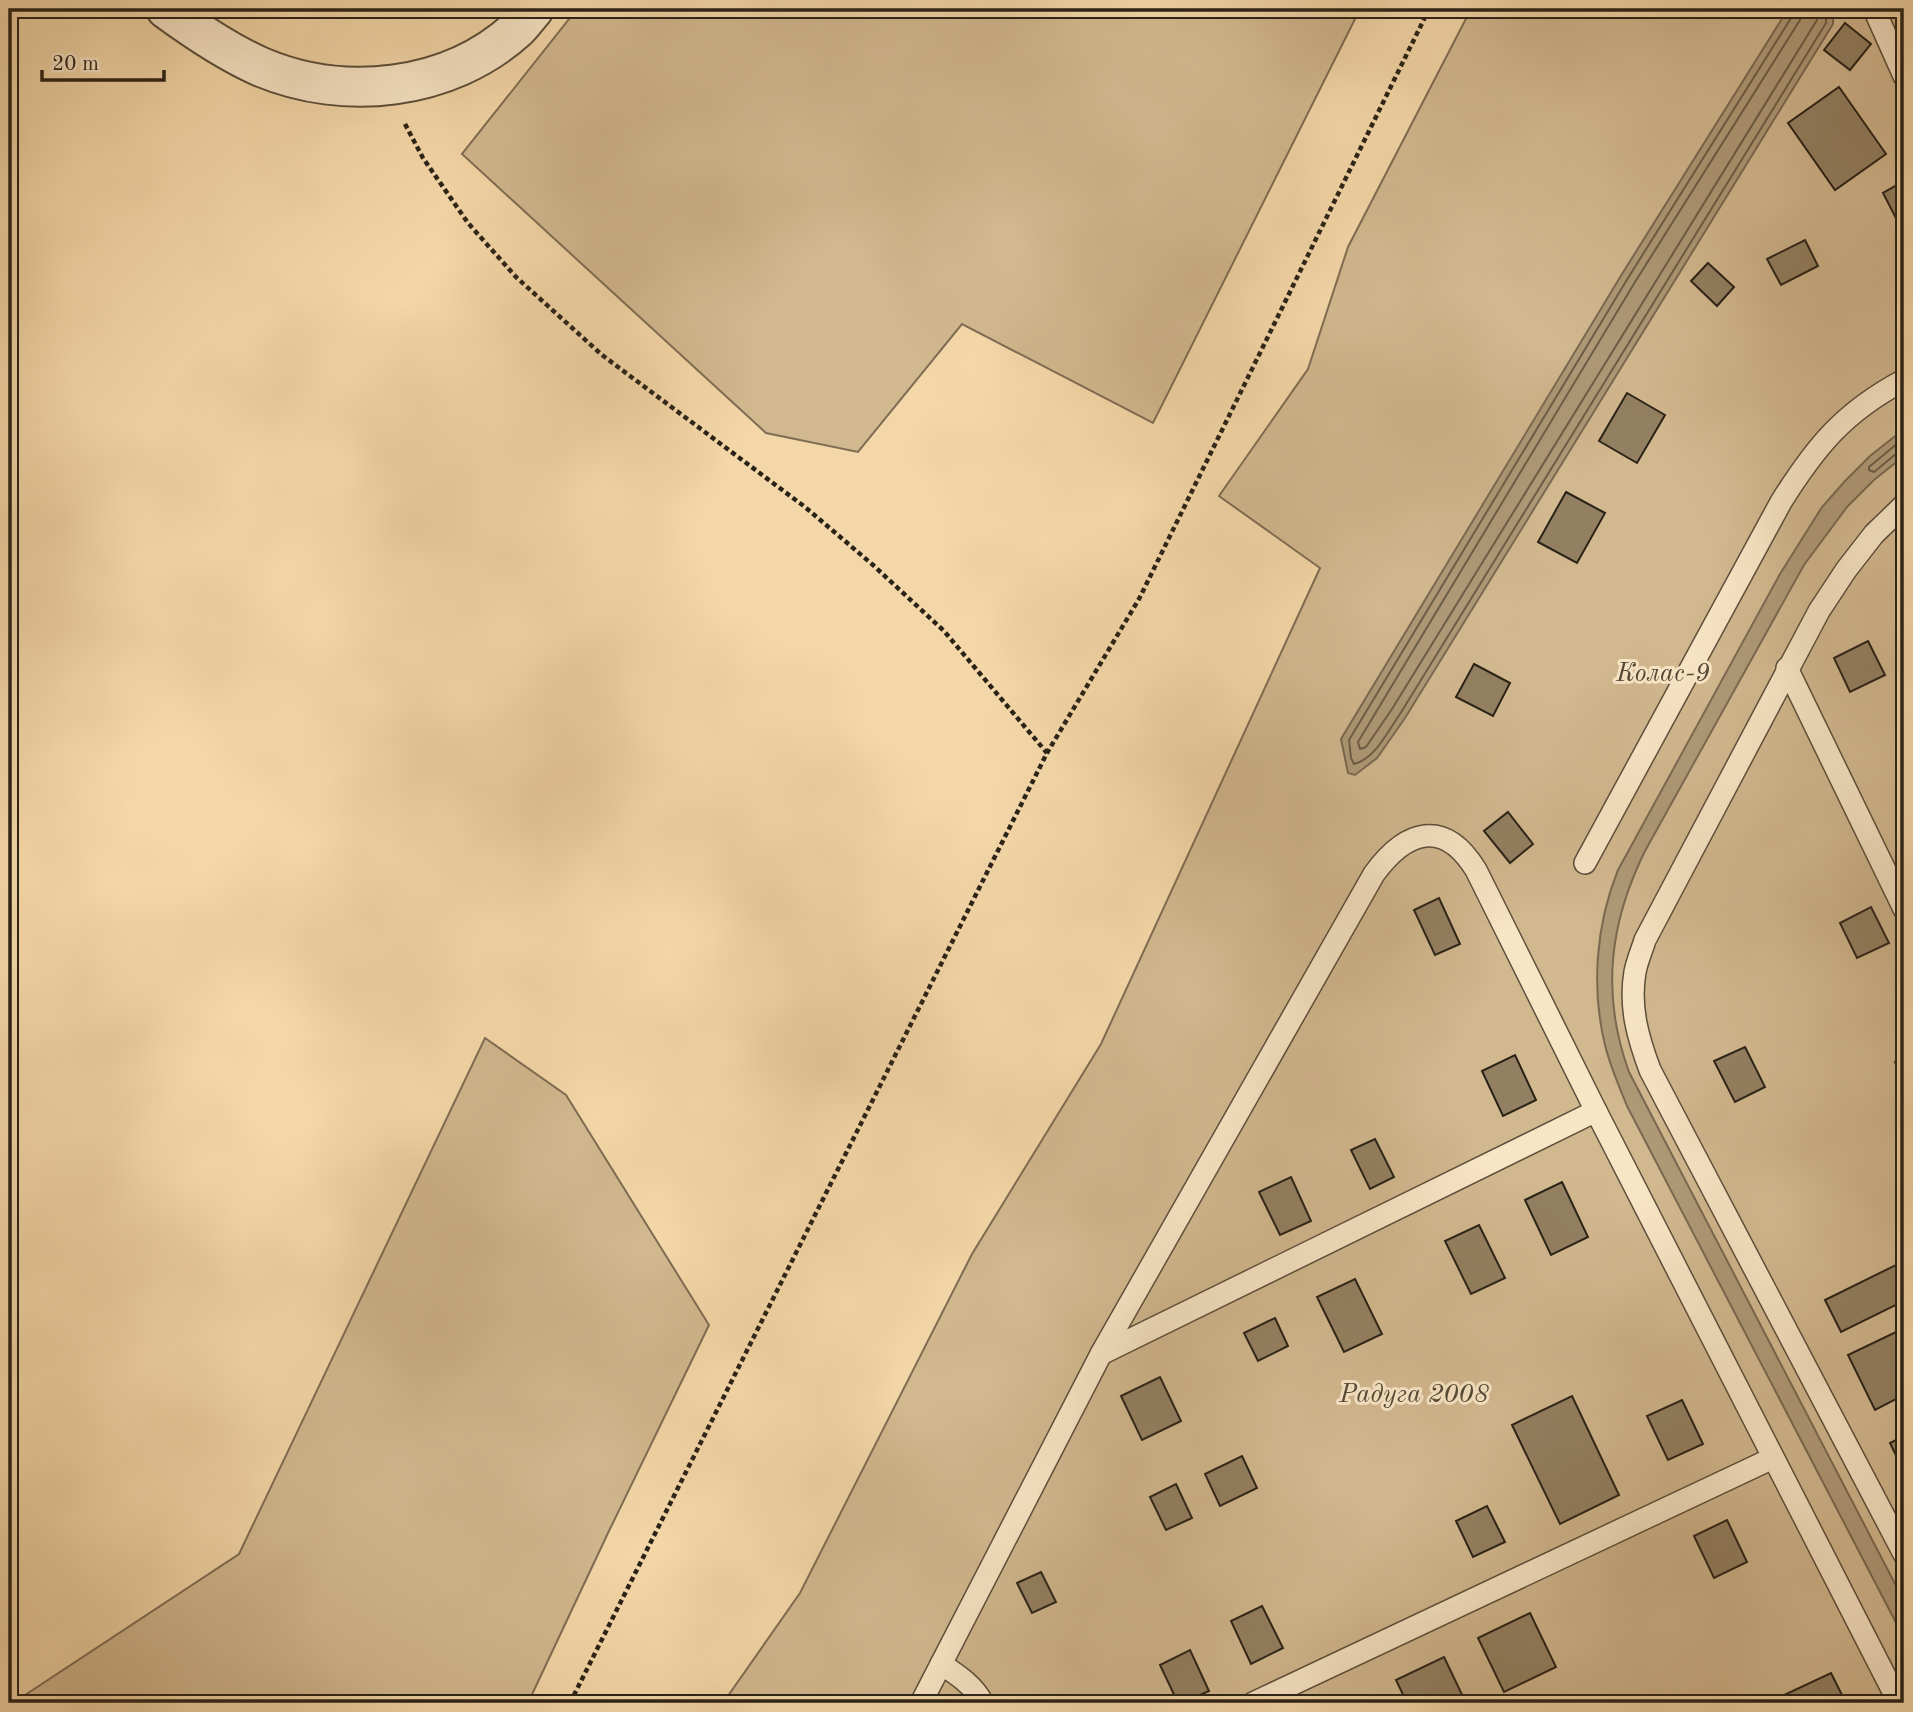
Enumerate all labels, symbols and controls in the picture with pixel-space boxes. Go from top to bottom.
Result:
scale bar [42,38,164,82]
text: 20 m [52,54,99,75]
park label: Колас-9 [1615,661,1710,687]
park label: Радуга 2008 [1338,1382,1490,1408]

